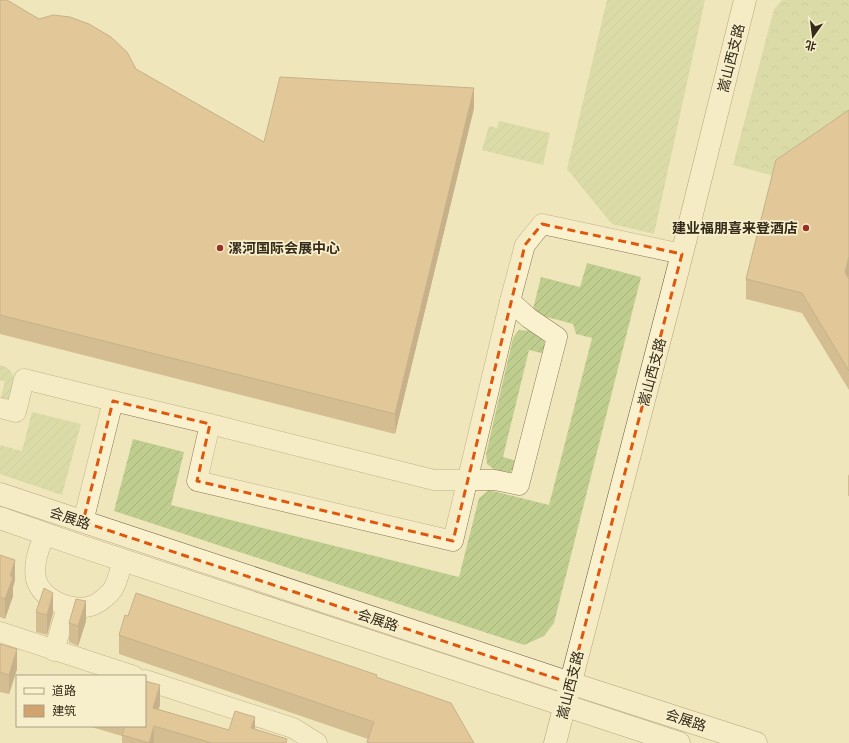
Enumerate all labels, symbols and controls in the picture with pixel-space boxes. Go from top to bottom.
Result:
north arrow [793,16,833,56]
street label: 嵩山西支路 [714,22,748,94]
text: 北 [804,38,818,54]
place label: 建业福朋喜来登酒店 [672,219,798,237]
marker: 建业福朋喜来登酒店 [801,223,811,233]
place label: 漯河国际会展中心 [228,239,340,257]
marker: 漯河国际会展中心 [215,243,225,253]
street label: 嵩山西支路 [634,336,670,408]
street label: 会展路 [47,503,93,533]
street label: 会展路 [355,605,401,635]
street label: 嵩山西支路 [553,649,587,721]
legend [16,675,146,727]
text: 道路 [52,683,76,698]
text: 建筑 [52,703,76,718]
street label: 会展路 [663,705,709,735]

